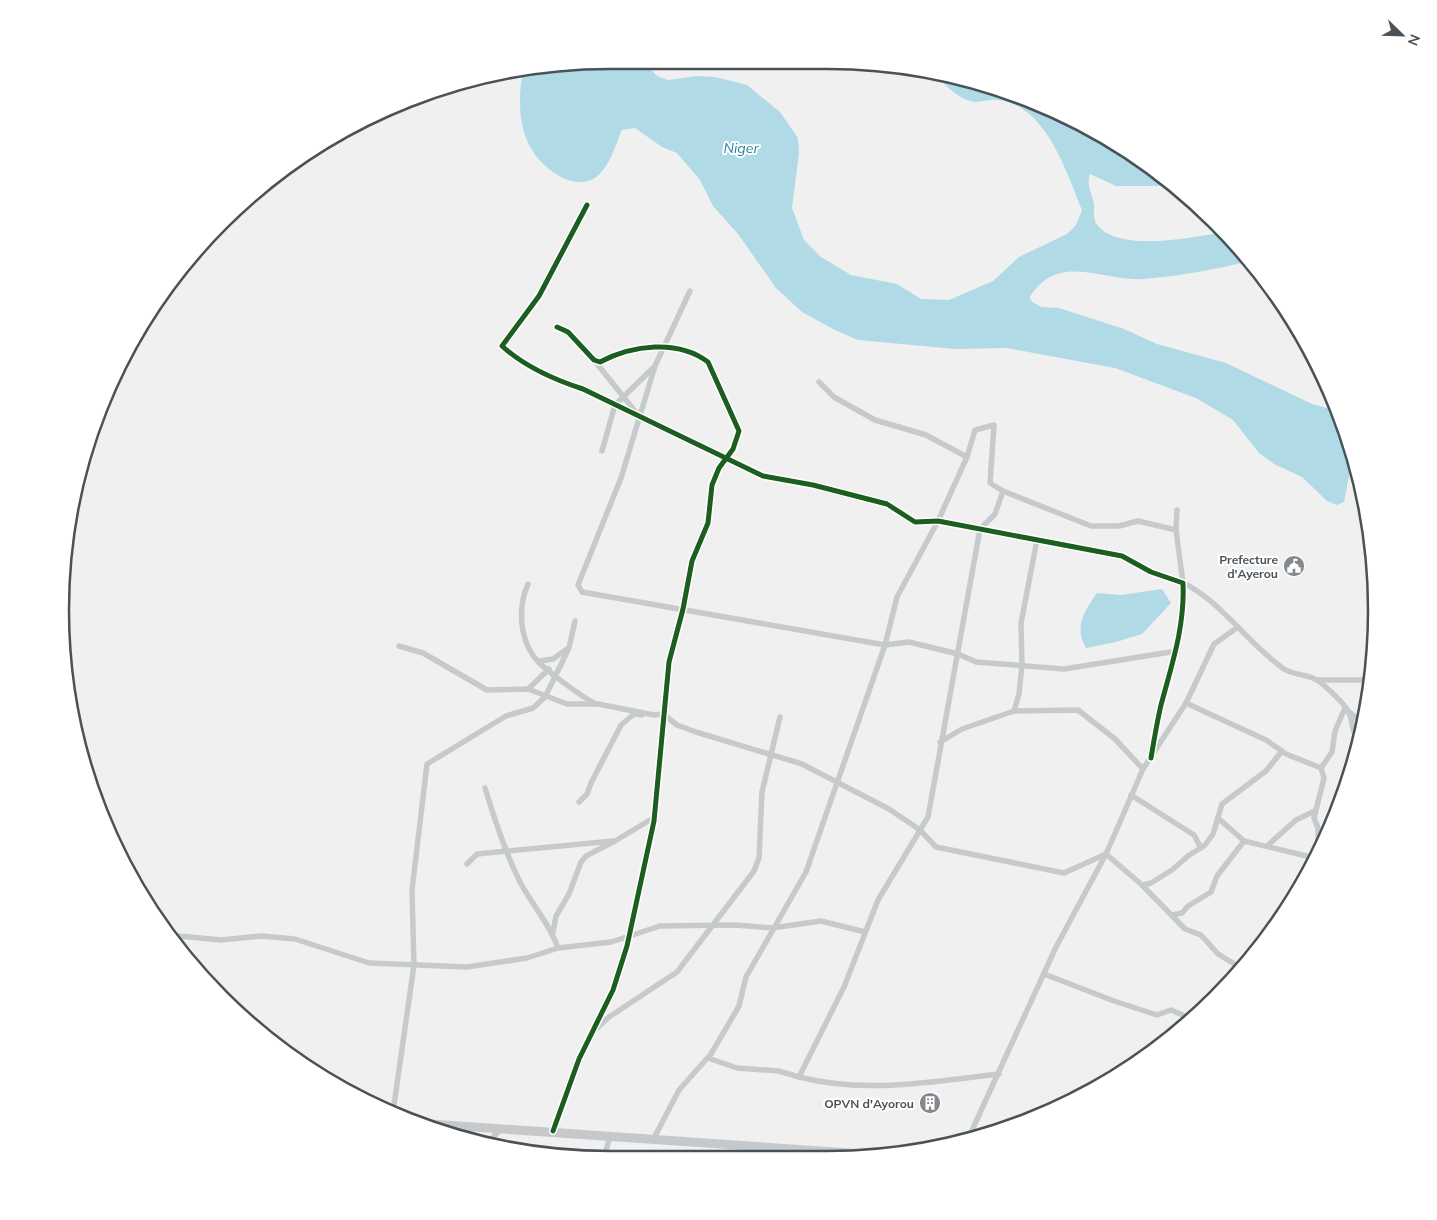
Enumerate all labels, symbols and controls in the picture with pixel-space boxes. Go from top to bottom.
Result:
north arrow [1377,10,1427,60]
text: N [1404,32,1424,48]
water label: Niger [724,139,759,157]
place label: Prefecture d'Ayerou [1219,552,1278,581]
public building icon: Prefecture d'Ayerou [1282,554,1306,578]
building icon: OPVN d'Ayorou [918,1091,942,1115]
place label: OPVN d'Ayorou [824,1096,914,1111]

